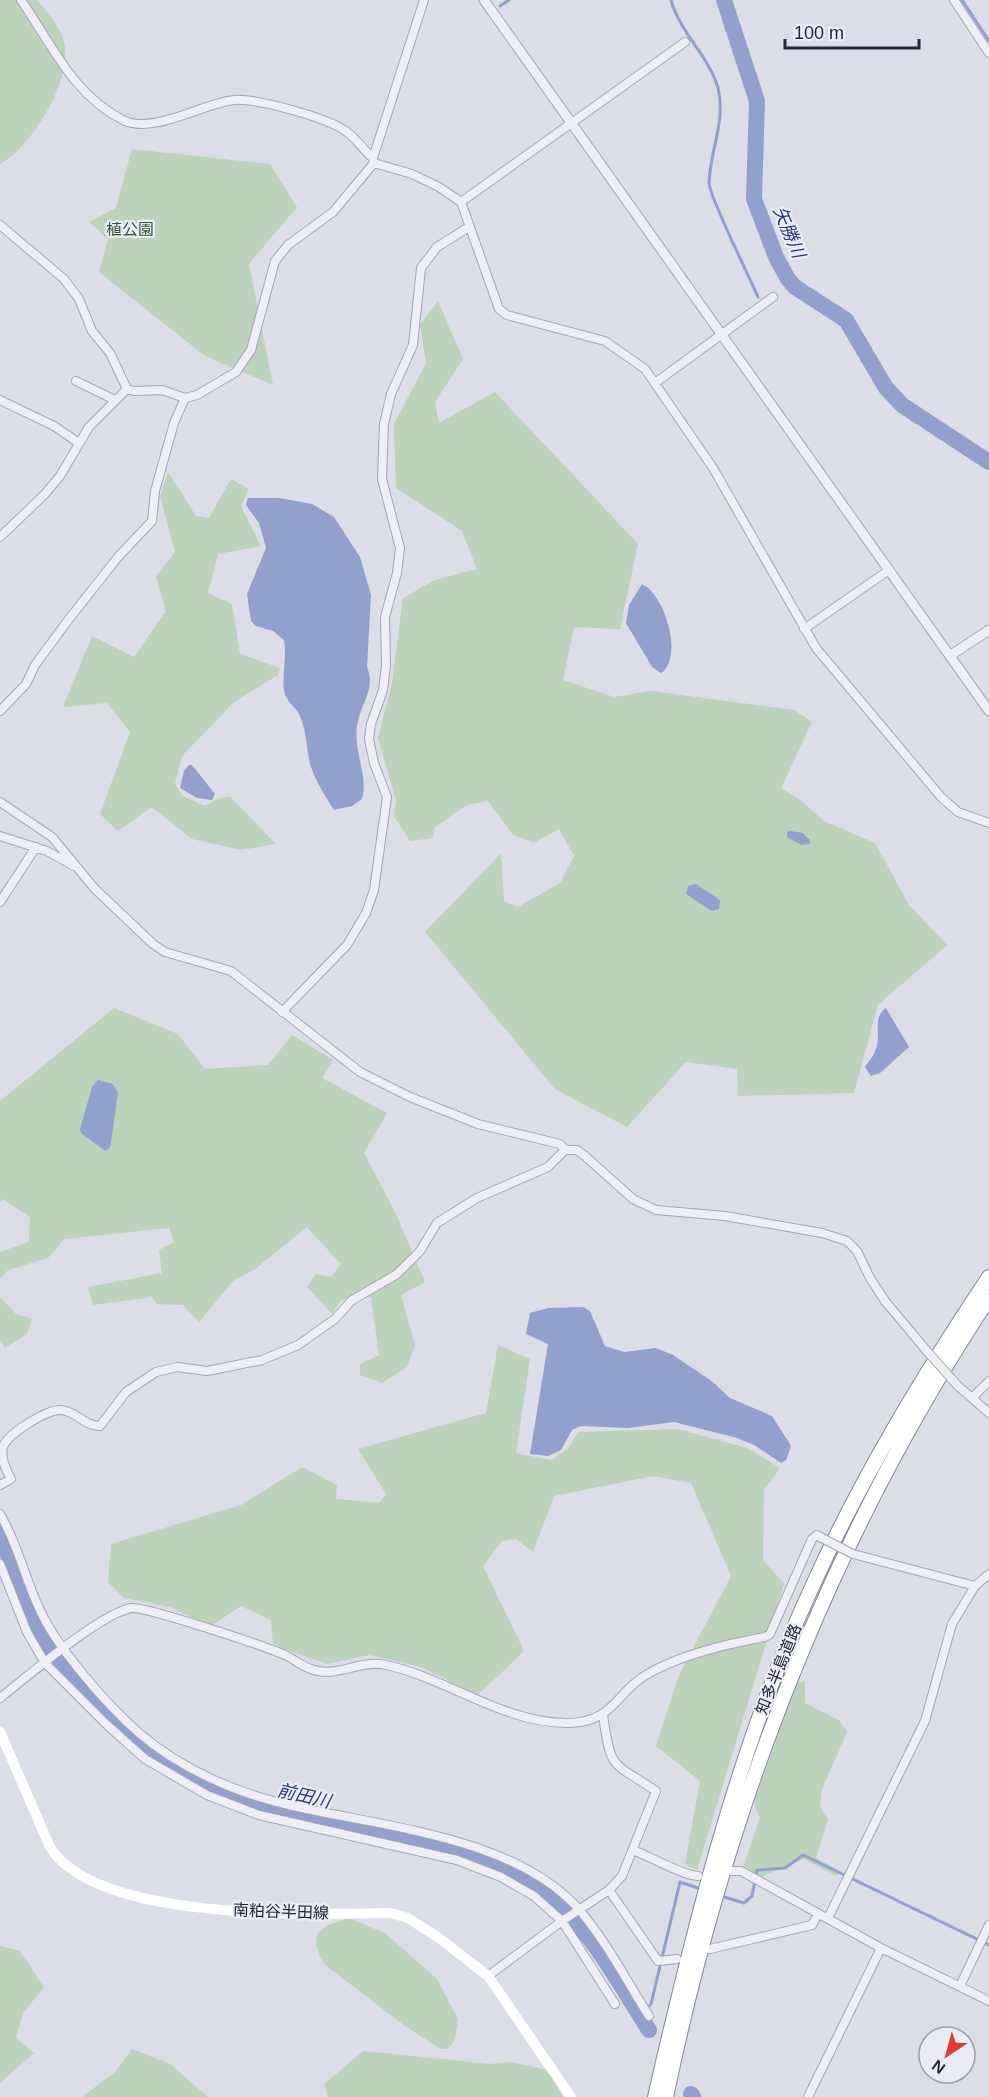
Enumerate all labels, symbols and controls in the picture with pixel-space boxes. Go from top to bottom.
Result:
scale bar [785,12,918,50]
text: 100 m [794,23,844,43]
water label: 矢勝川 [769,203,810,263]
park label: 植公園 [106,221,154,238]
street label: 知多半島道路 [753,1621,804,1717]
water label: 前田川 [275,1780,335,1812]
street label: 南粕谷半田線 [233,1901,329,1922]
north arrow [917,2025,977,2085]
text: N [929,2056,948,2077]

